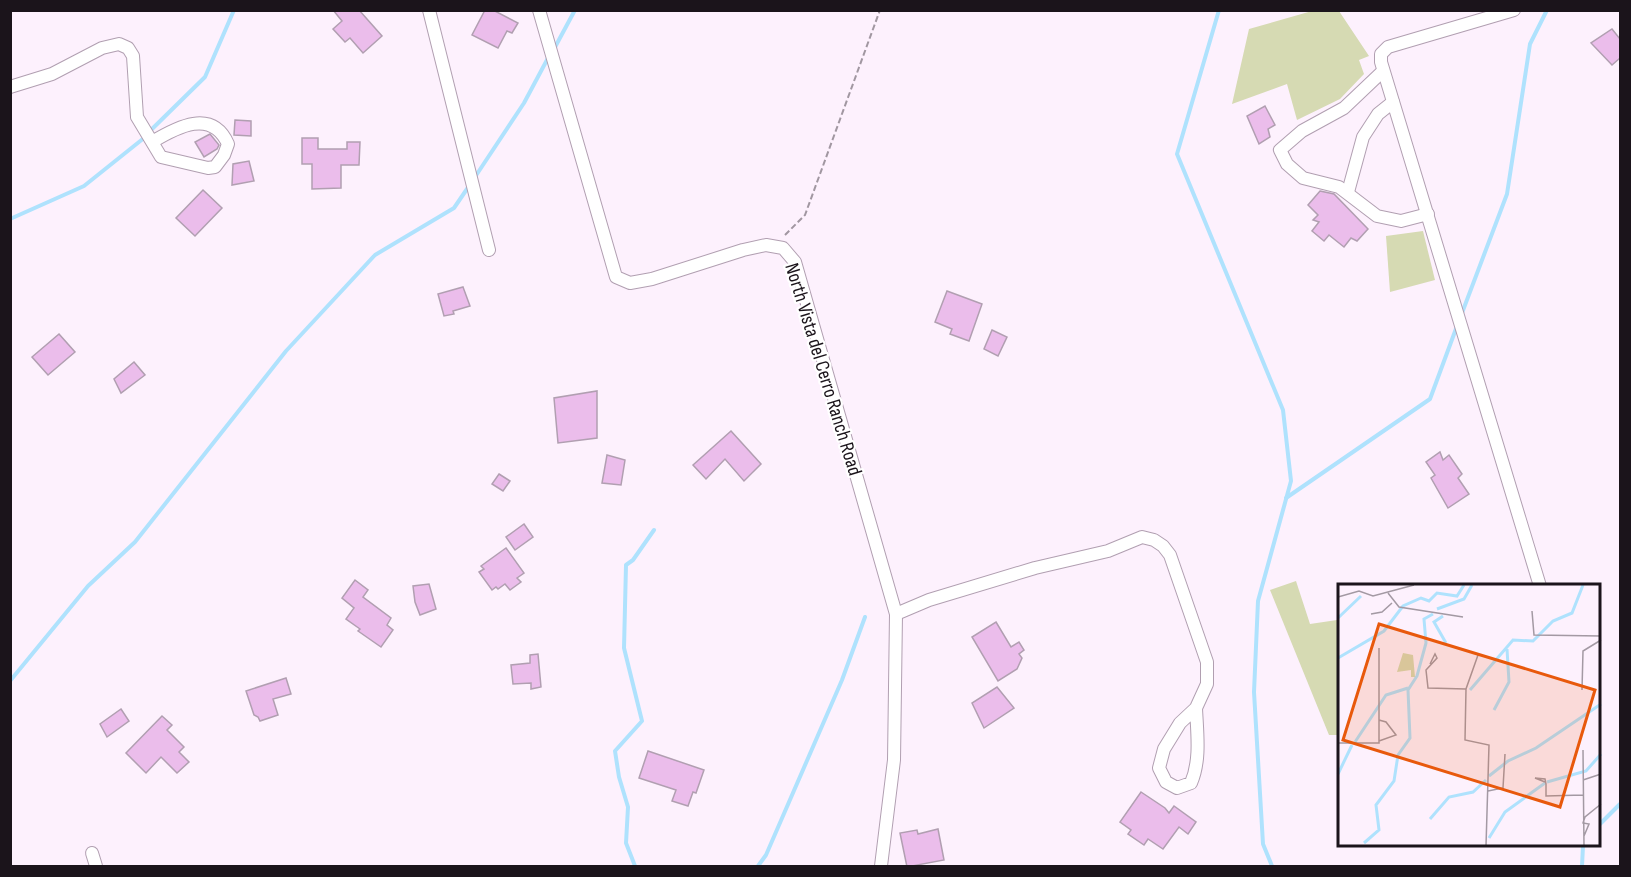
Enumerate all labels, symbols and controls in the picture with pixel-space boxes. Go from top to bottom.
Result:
street label: North Vista del Cerro Ranch Road [779,260,867,478]
inset map [1338,584,1601,847]

